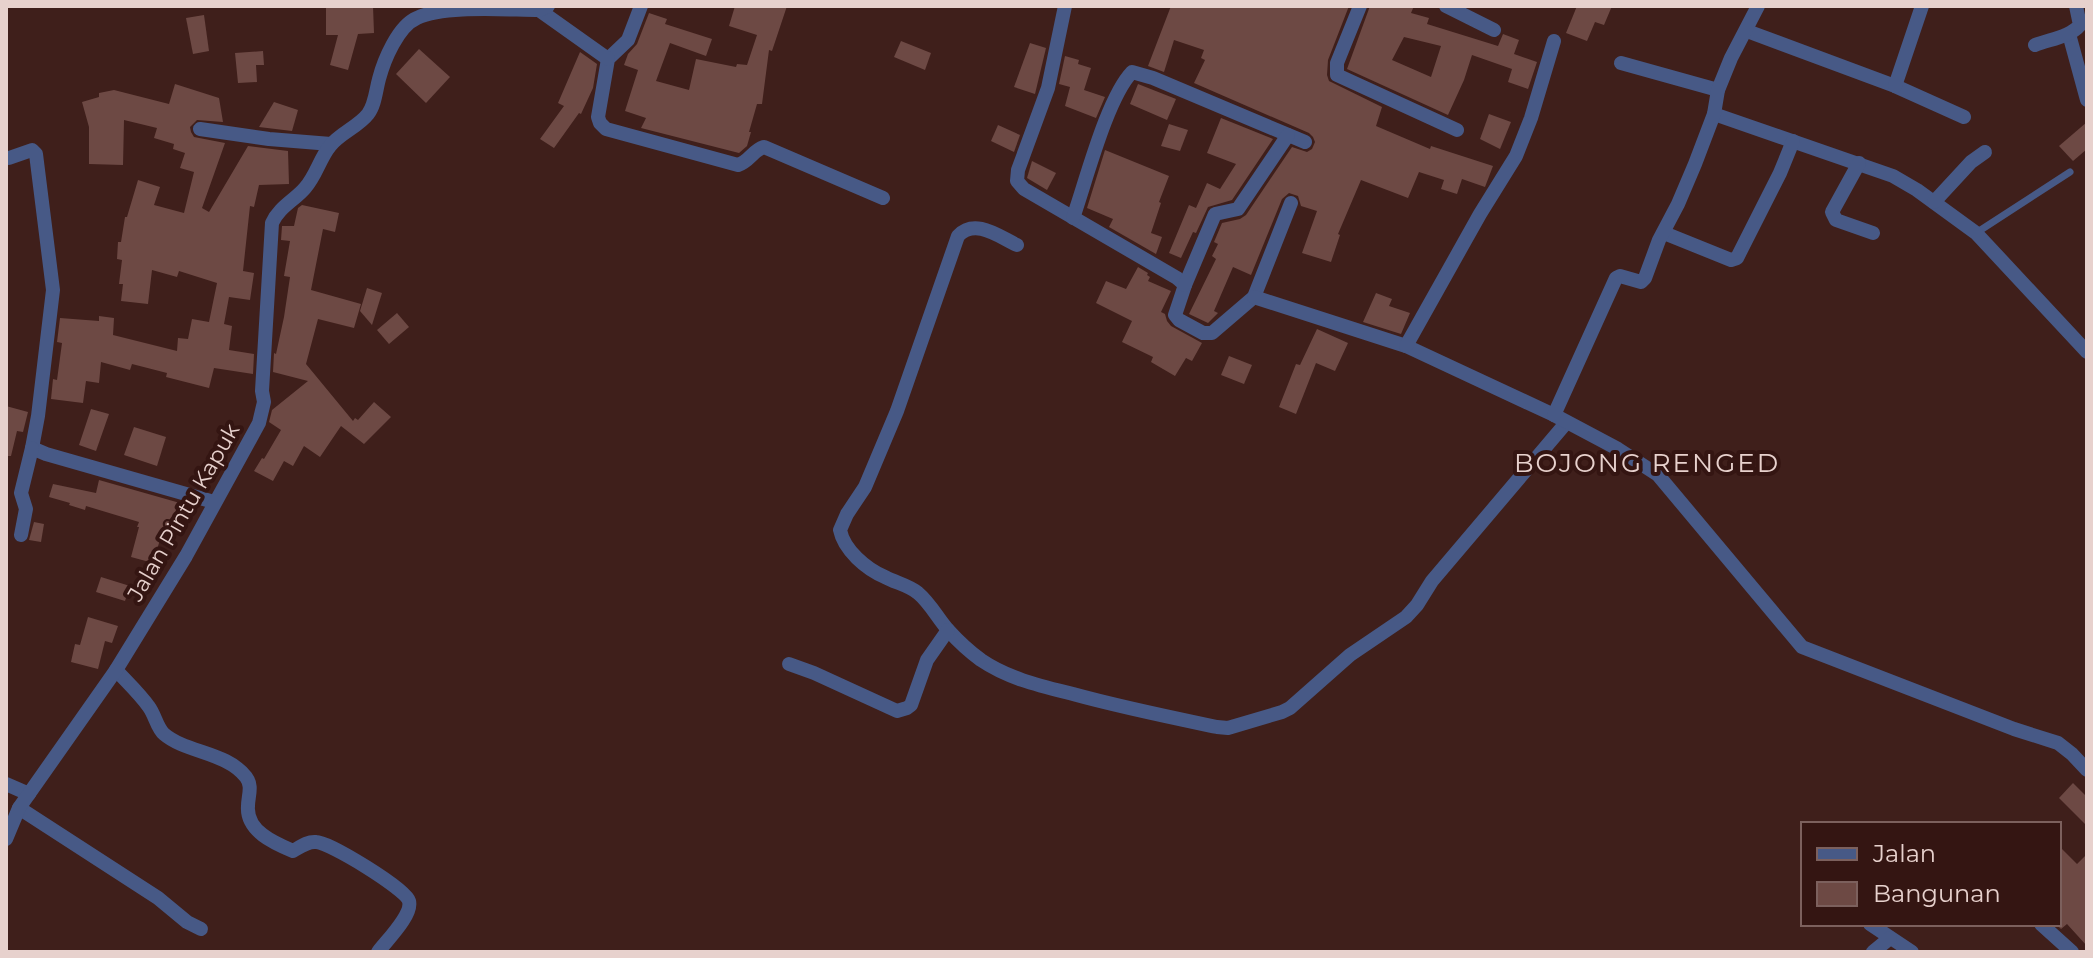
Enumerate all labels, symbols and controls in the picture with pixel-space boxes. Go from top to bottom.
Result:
street label: Jalan Pintu Kapuk [121,418,246,607]
district label: BOJONG RENGED [1514,447,1780,479]
legend [1801,822,2061,926]
text: Jalan [1872,839,1936,868]
text: Bangunan [1873,879,2001,908]

